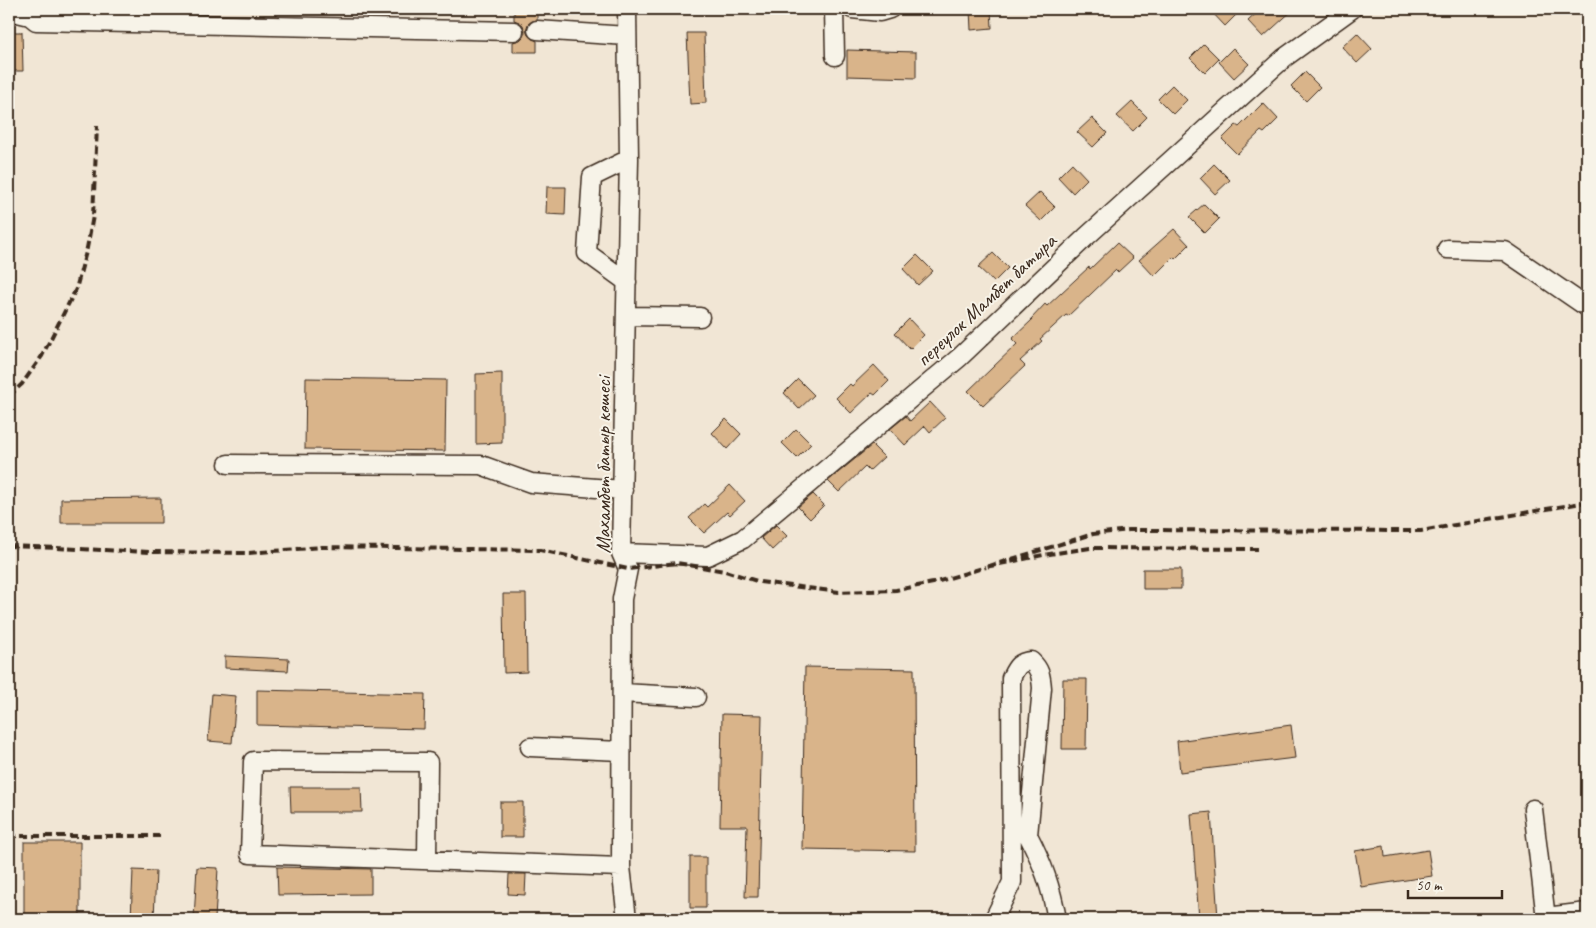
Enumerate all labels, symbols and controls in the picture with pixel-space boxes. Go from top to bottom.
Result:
street label: переулок Мамбет батыра [910,227,1063,372]
street label: Махамбет батыр көшесі [590,373,616,554]
scale bar [1408,868,1502,900]
text: 50 m [1416,876,1443,895]

